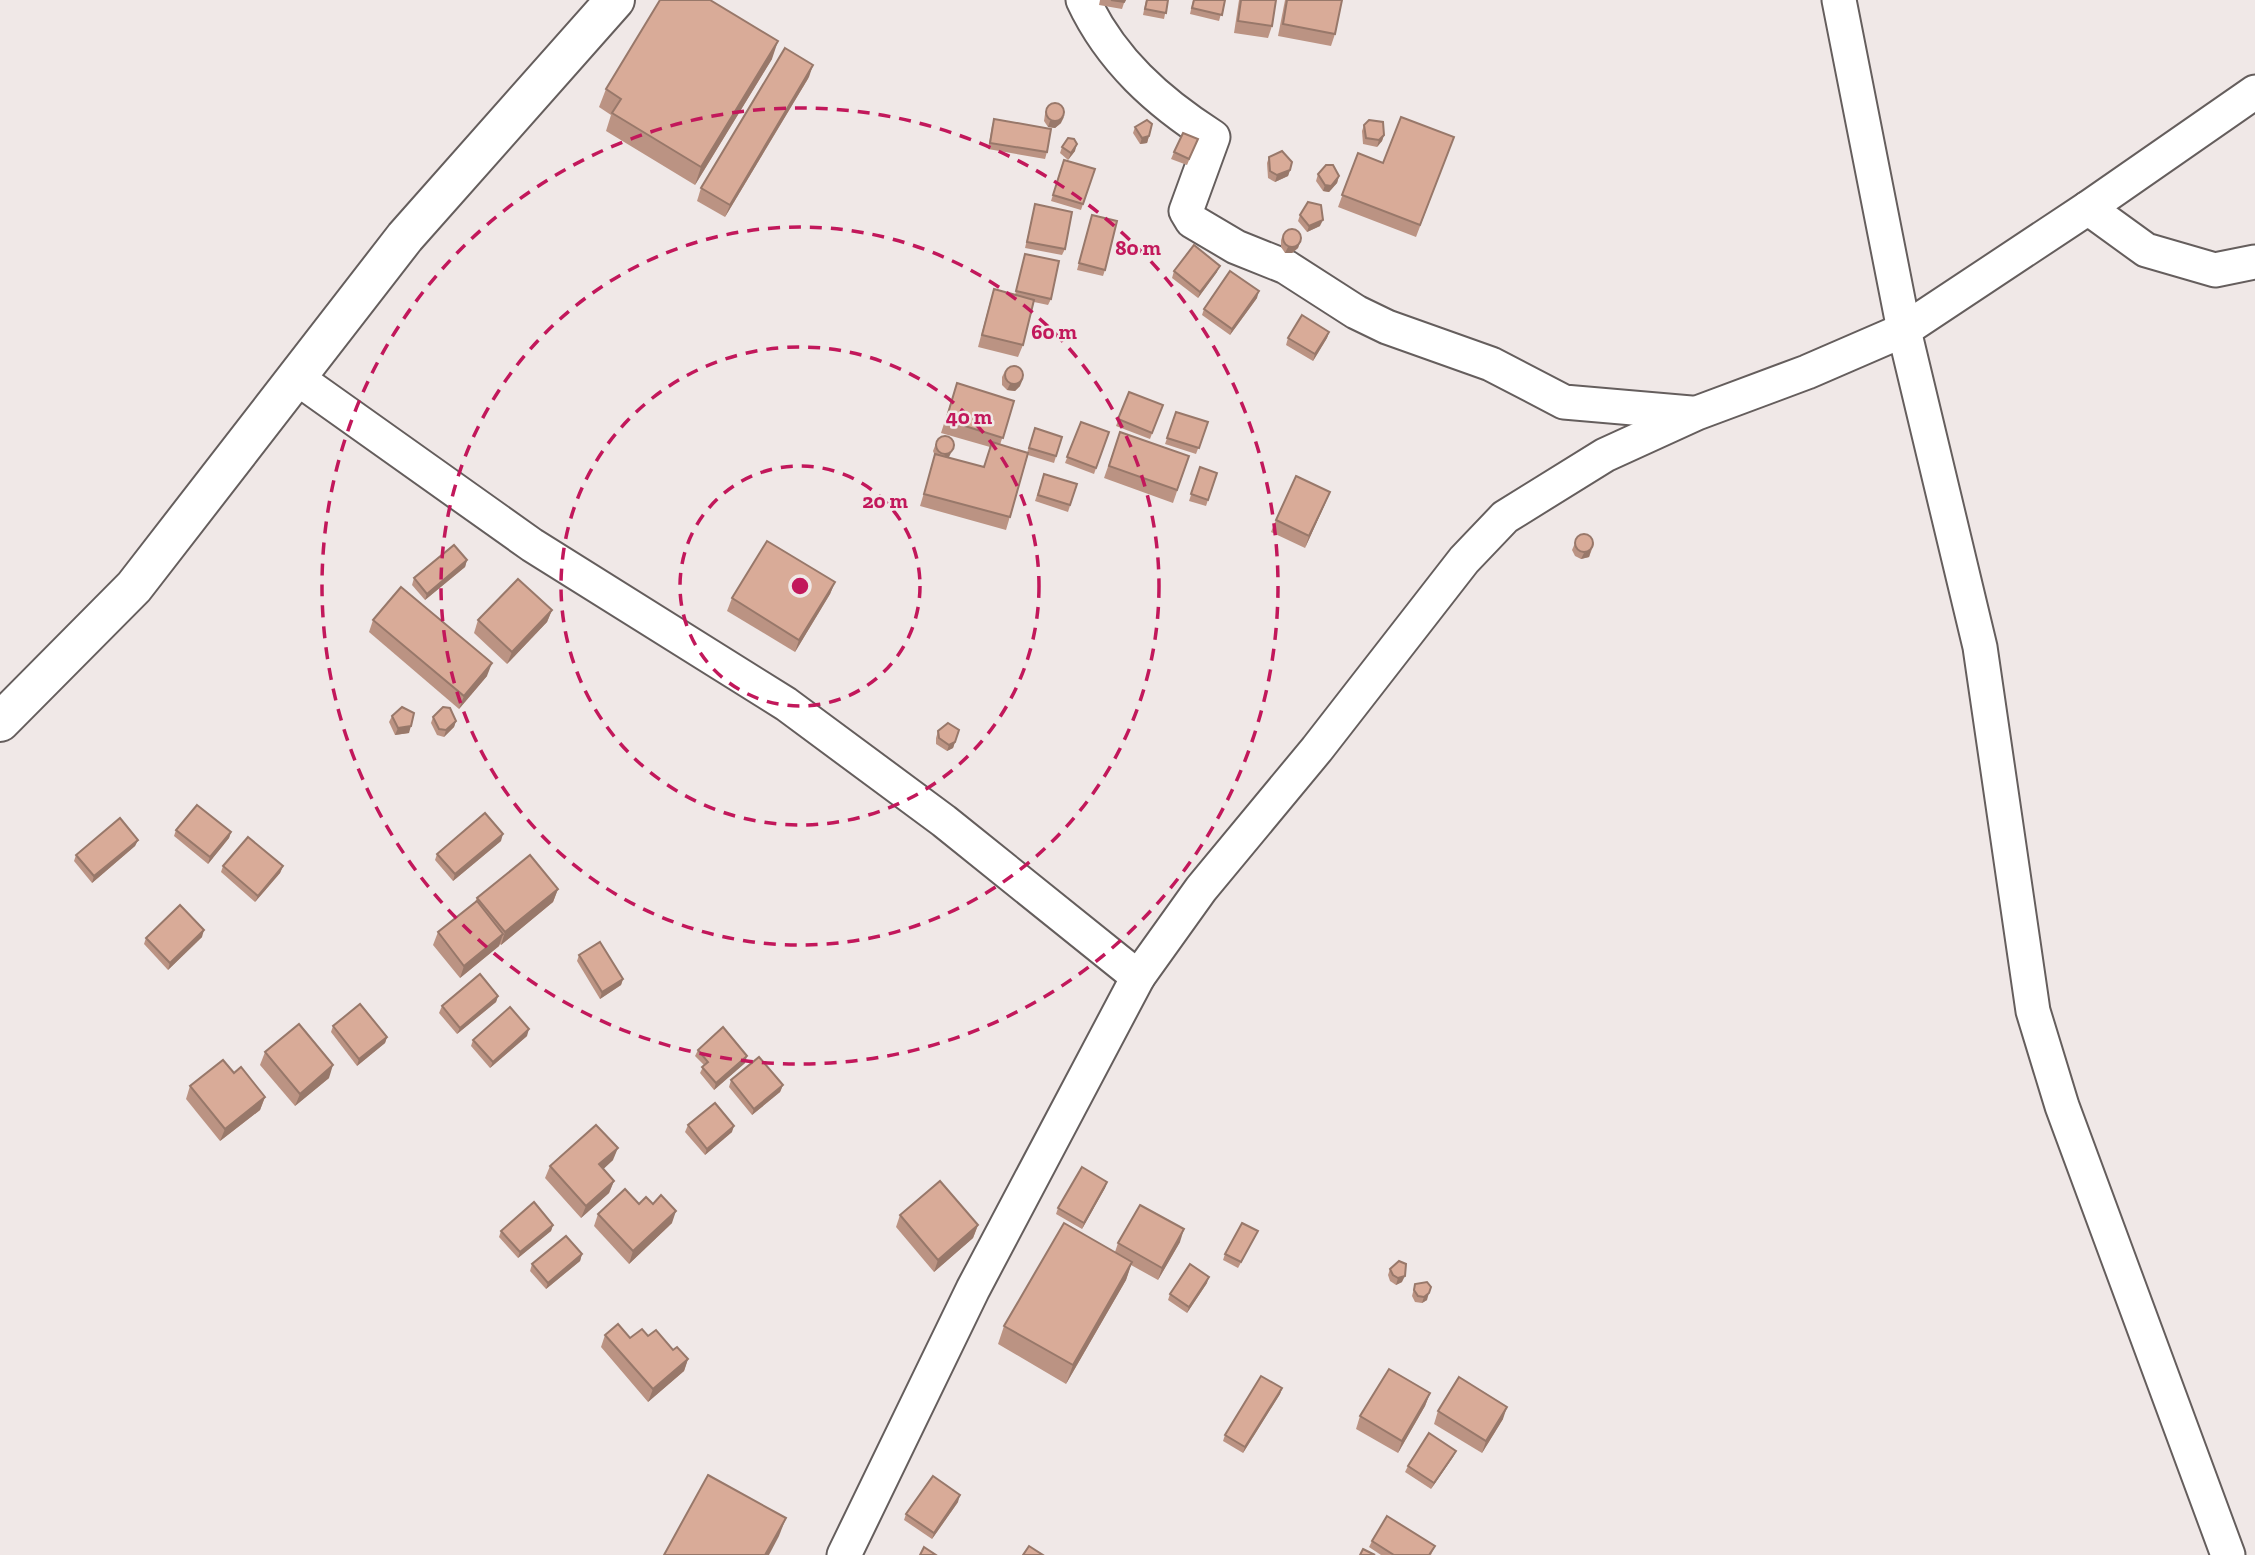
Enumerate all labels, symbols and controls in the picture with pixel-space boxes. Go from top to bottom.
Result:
text: 80 m [1115,235,1161,260]
text: 60 m [1031,319,1077,344]
text: 40 m [946,404,993,429]
text: 20 m [862,488,908,513]
centre of rings [788,574,812,598]

